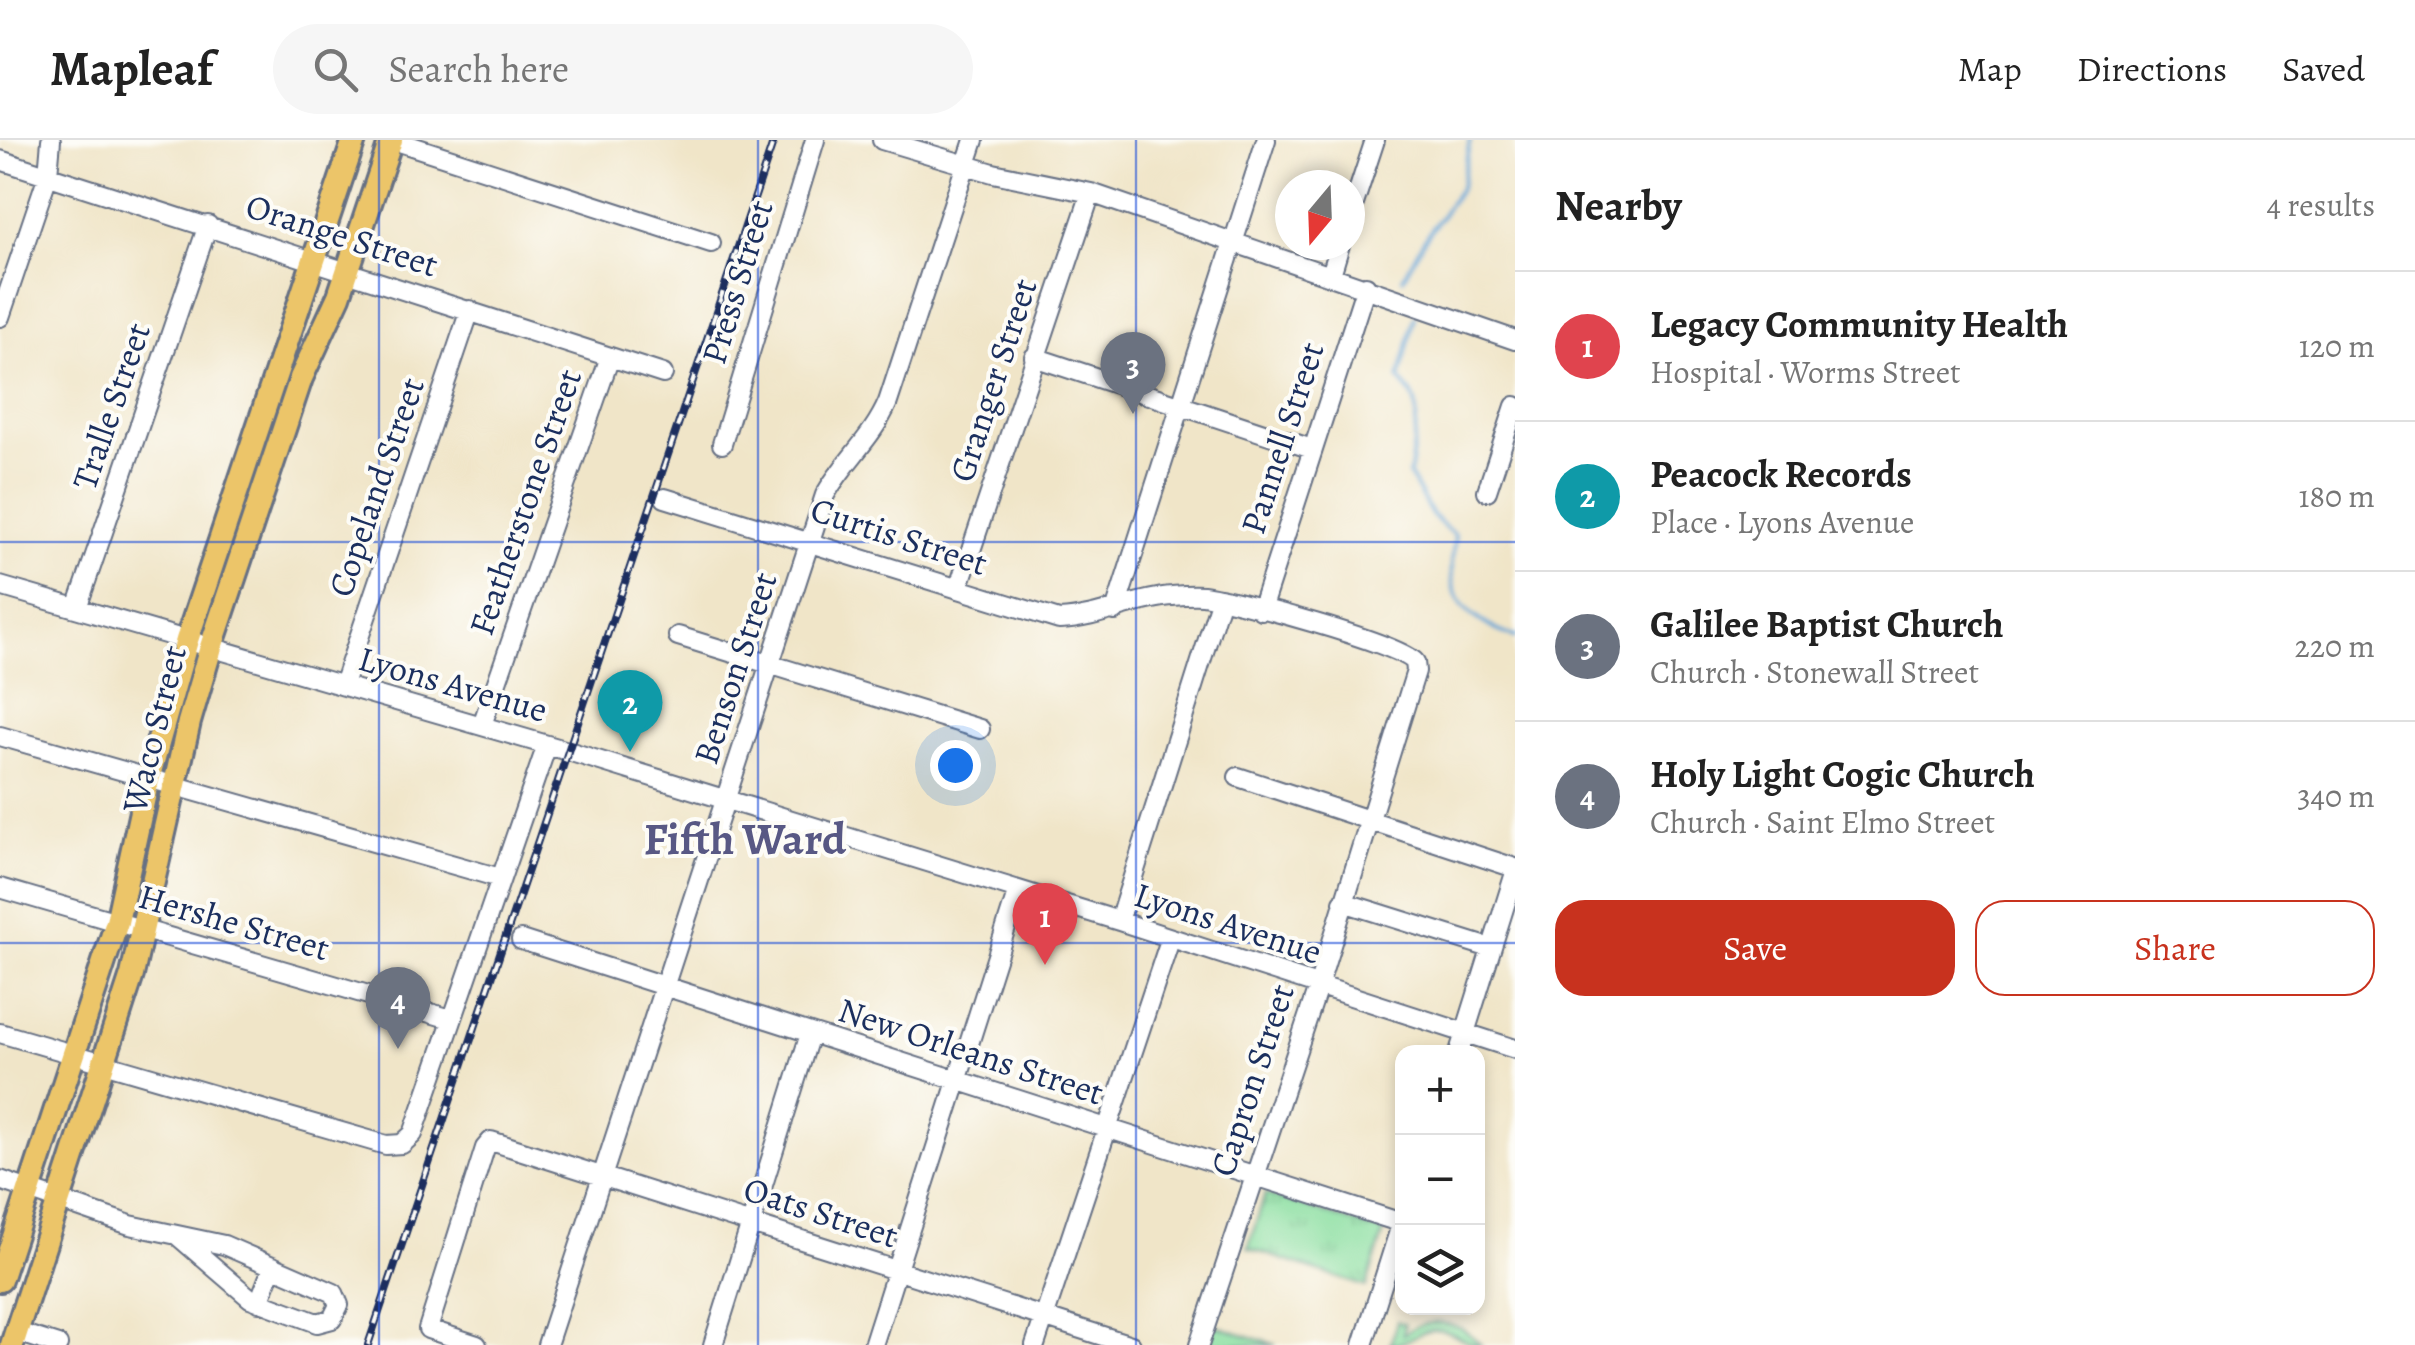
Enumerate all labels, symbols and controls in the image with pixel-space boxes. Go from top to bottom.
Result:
search box [273,24,973,114]
text: Mapleaf [50,36,213,102]
icon: search [308,42,363,97]
text: Search here [388,43,569,95]
text: Map [1958,45,2022,93]
text: Directions [2077,45,2227,93]
text: Saved [2282,45,2365,93]
north arrow [1275,170,1365,260]
text: Nearby [1555,177,1682,234]
street label: Orange Street [240,181,444,289]
text: 4 results [2266,183,2375,227]
street label: Press Street [689,194,785,370]
street label: Granger Street [938,272,1048,488]
text: Legacy Community Health [1650,298,2068,350]
street label: Tralle Street [60,316,162,496]
text: 1 [1582,324,1593,368]
text: 120 m [2299,324,2375,368]
pin: 3 [1100,332,1166,414]
street label: Pannell Street [1228,336,1336,540]
text: Hospital · Worms Street [1650,350,1961,394]
street label: Featherstone Street [457,362,593,642]
street label: Copeland Street [316,371,436,603]
text: Peacock Records [1650,448,1912,500]
text: 2 [1580,474,1595,518]
text: 180 m [2299,474,2375,518]
street label: Curtis Street [805,485,993,587]
text: Place · Lyons Avenue [1650,500,1914,544]
street label: Benson Street [681,566,789,770]
text: Galilee Baptist Church [1650,598,2004,650]
text: 3 [1581,624,1594,668]
text: 220 m [2295,624,2375,668]
street label: Lyons Avenue [353,634,553,734]
street label: Waco Street [110,640,198,819]
text: Church · Stonewall Street [1650,650,1979,694]
pin: 2 [598,670,662,752]
your location [930,740,981,791]
text: Holy Light Cogic Church [1650,748,2035,800]
text: 4 [1580,774,1595,818]
text: 340 m [2297,774,2375,818]
text: Church · Saint Elmo Street [1650,800,1995,844]
district label: Fifth Ward [644,808,847,870]
street label: Lyons Avenue [1128,870,1328,976]
street label: Hershe Street [133,872,335,972]
pin: 1 [1012,882,1078,965]
button: Save [1555,900,1955,996]
button: Share [1975,900,2375,996]
pin: 4 [366,966,430,1049]
street label: Capron Street [1198,978,1306,1182]
street label: New Orleans Street [832,986,1110,1116]
map controls [1395,1045,1485,1315]
button: + [1395,1045,1485,1135]
button: − [1395,1135,1485,1225]
street label: Oats Street [738,1165,904,1259]
button: layers [1395,1225,1485,1315]

